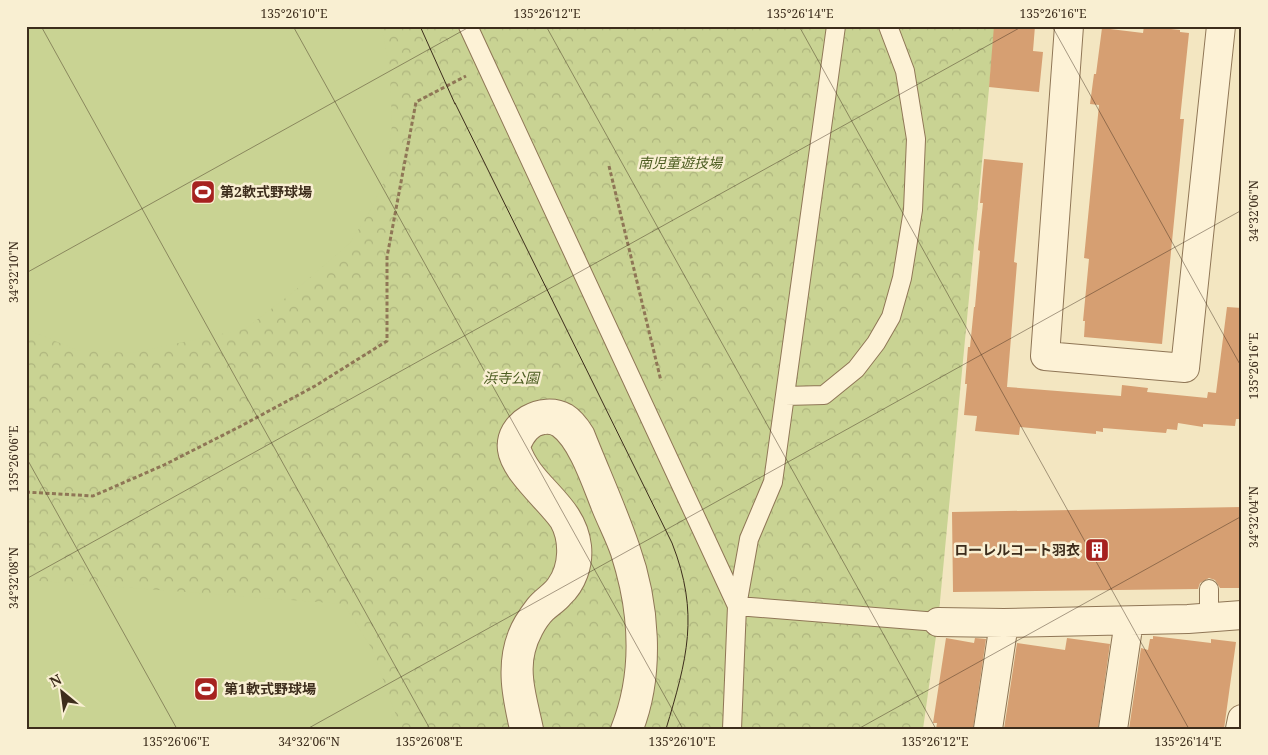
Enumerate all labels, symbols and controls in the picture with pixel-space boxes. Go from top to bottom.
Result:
text: 135°26'10"E [261,5,327,22]
text: 135°26'12"E [514,5,580,22]
text: 135°26'14"E [767,5,833,22]
text: 135°26'16"E [1020,5,1086,22]
park label: 南児童遊技場 [638,153,724,172]
sports icon: 第2軟式野球場 [190,179,216,205]
text: 34°32'06"N [1245,180,1262,242]
place label: 第2軟式野球場 [220,182,312,201]
text: 34°32'10"N [5,241,22,303]
text: 135°26'16"E [1245,333,1262,399]
park label: 浜寺公園 [483,368,541,387]
text: 135°26'06"E [5,426,22,492]
text: 34°32'04"N [1245,486,1262,548]
building icon: ローレルコート羽衣 [1084,537,1110,563]
place label: ローレルコート羽衣 [954,540,1080,559]
text: 34°32'08"N [5,547,22,609]
north arrow [38,668,88,718]
text: N [46,669,65,691]
sports icon: 第1軟式野球場 [193,676,219,702]
place label: 第1軟式野球場 [224,679,316,698]
text: 135°26'06"E [143,733,209,750]
text: 34°32'06"N [278,733,340,750]
text: 135°26'08"E [396,733,462,750]
text: 135°26'10"E [649,733,715,750]
text: 135°26'12"E [902,733,968,750]
text: 135°26'14"E [1155,733,1221,750]

